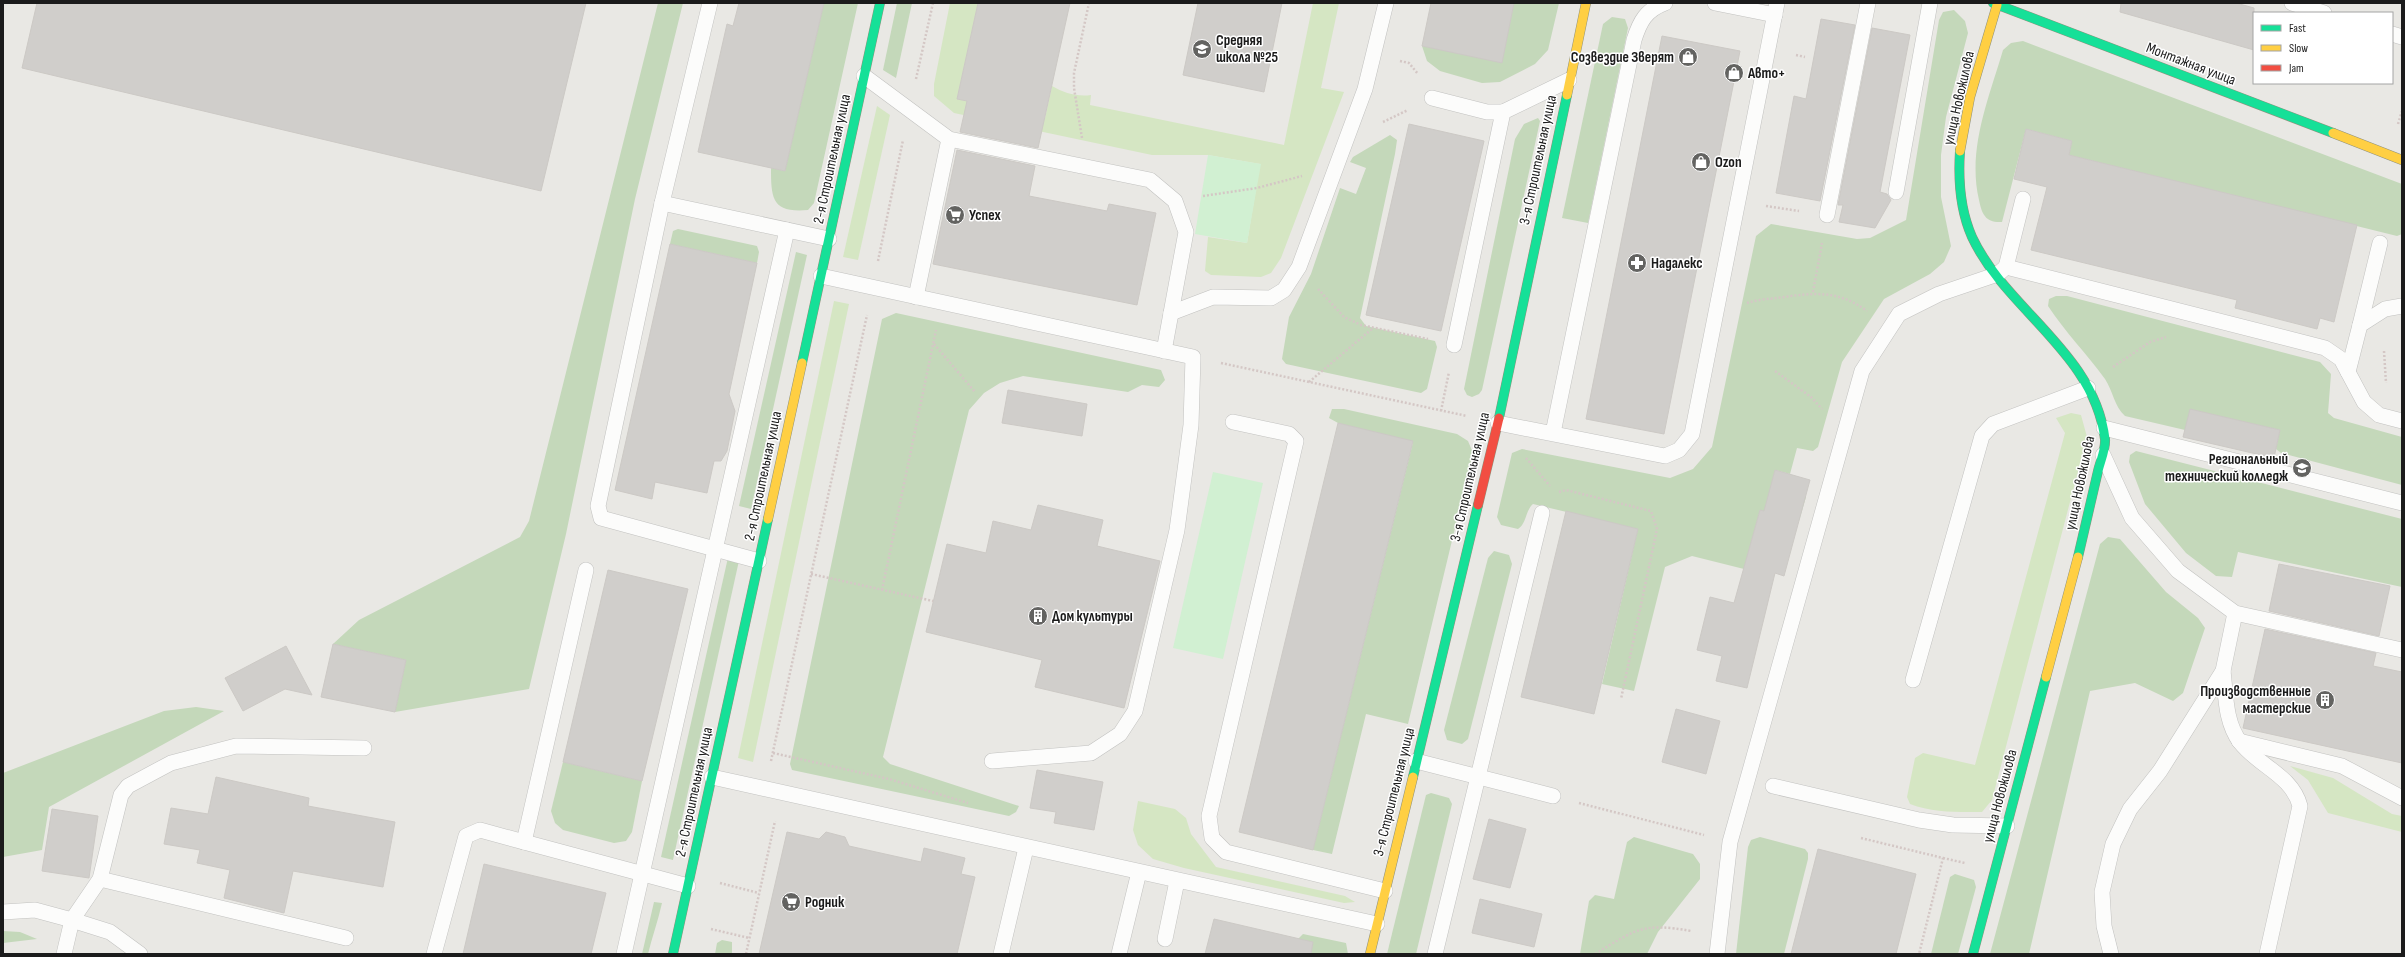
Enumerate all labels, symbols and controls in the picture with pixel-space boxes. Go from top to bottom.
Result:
legend [2253,12,2393,84]
text: Fast [2289,21,2306,36]
place label: Средняя школа №25 [1216,31,1278,67]
school or university icon: Средняя школа №25 [1191,38,1213,60]
street label: Монтажная улица [2143,38,2239,90]
text: Slow [2289,41,2308,56]
shop icon: Созвездие Зверят [1677,46,1699,68]
place label: Созвездие Зверят [1571,48,1674,67]
street label: улица Новожилова [1939,49,1979,147]
text: Jam [2288,61,2304,76]
shop icon: Авто+ [1723,62,1745,84]
place label: Авто+ [1747,64,1785,83]
street label: 2-я Строительная улица [809,92,855,225]
street label: 3-я Строительная улица [1515,93,1561,226]
shop icon: Ozon [1690,151,1712,173]
place label: Ozon [1715,153,1742,172]
supermarket icon: Успех [944,204,966,226]
place label: Успех [969,206,1001,225]
pharmacy icon: Надалекс [1626,252,1648,274]
place label: Надалекс [1651,254,1702,273]
street label: 2-я Строительная улица [740,409,786,542]
street label: 3-я Строительная улица [1446,410,1494,543]
street label: улица Новожилова [2061,434,2099,532]
place label: Региональный технический колледж [2165,450,2289,486]
school or university icon: Региональный технический колледж [2291,457,2313,479]
building icon: Дом культуры [1027,605,1049,627]
place label: Дом культуры [1052,607,1133,626]
place label: Производственные мастерские [2200,682,2311,718]
building icon: Производственные мастерские [2314,689,2336,711]
street label: 2-я Строительная улица [671,725,717,858]
street label: 3-я Строительная улица [1369,725,1419,858]
street label: улица Новожилова [1978,747,2022,845]
supermarket icon: Родник [780,891,802,913]
place label: Родник [805,893,845,912]

